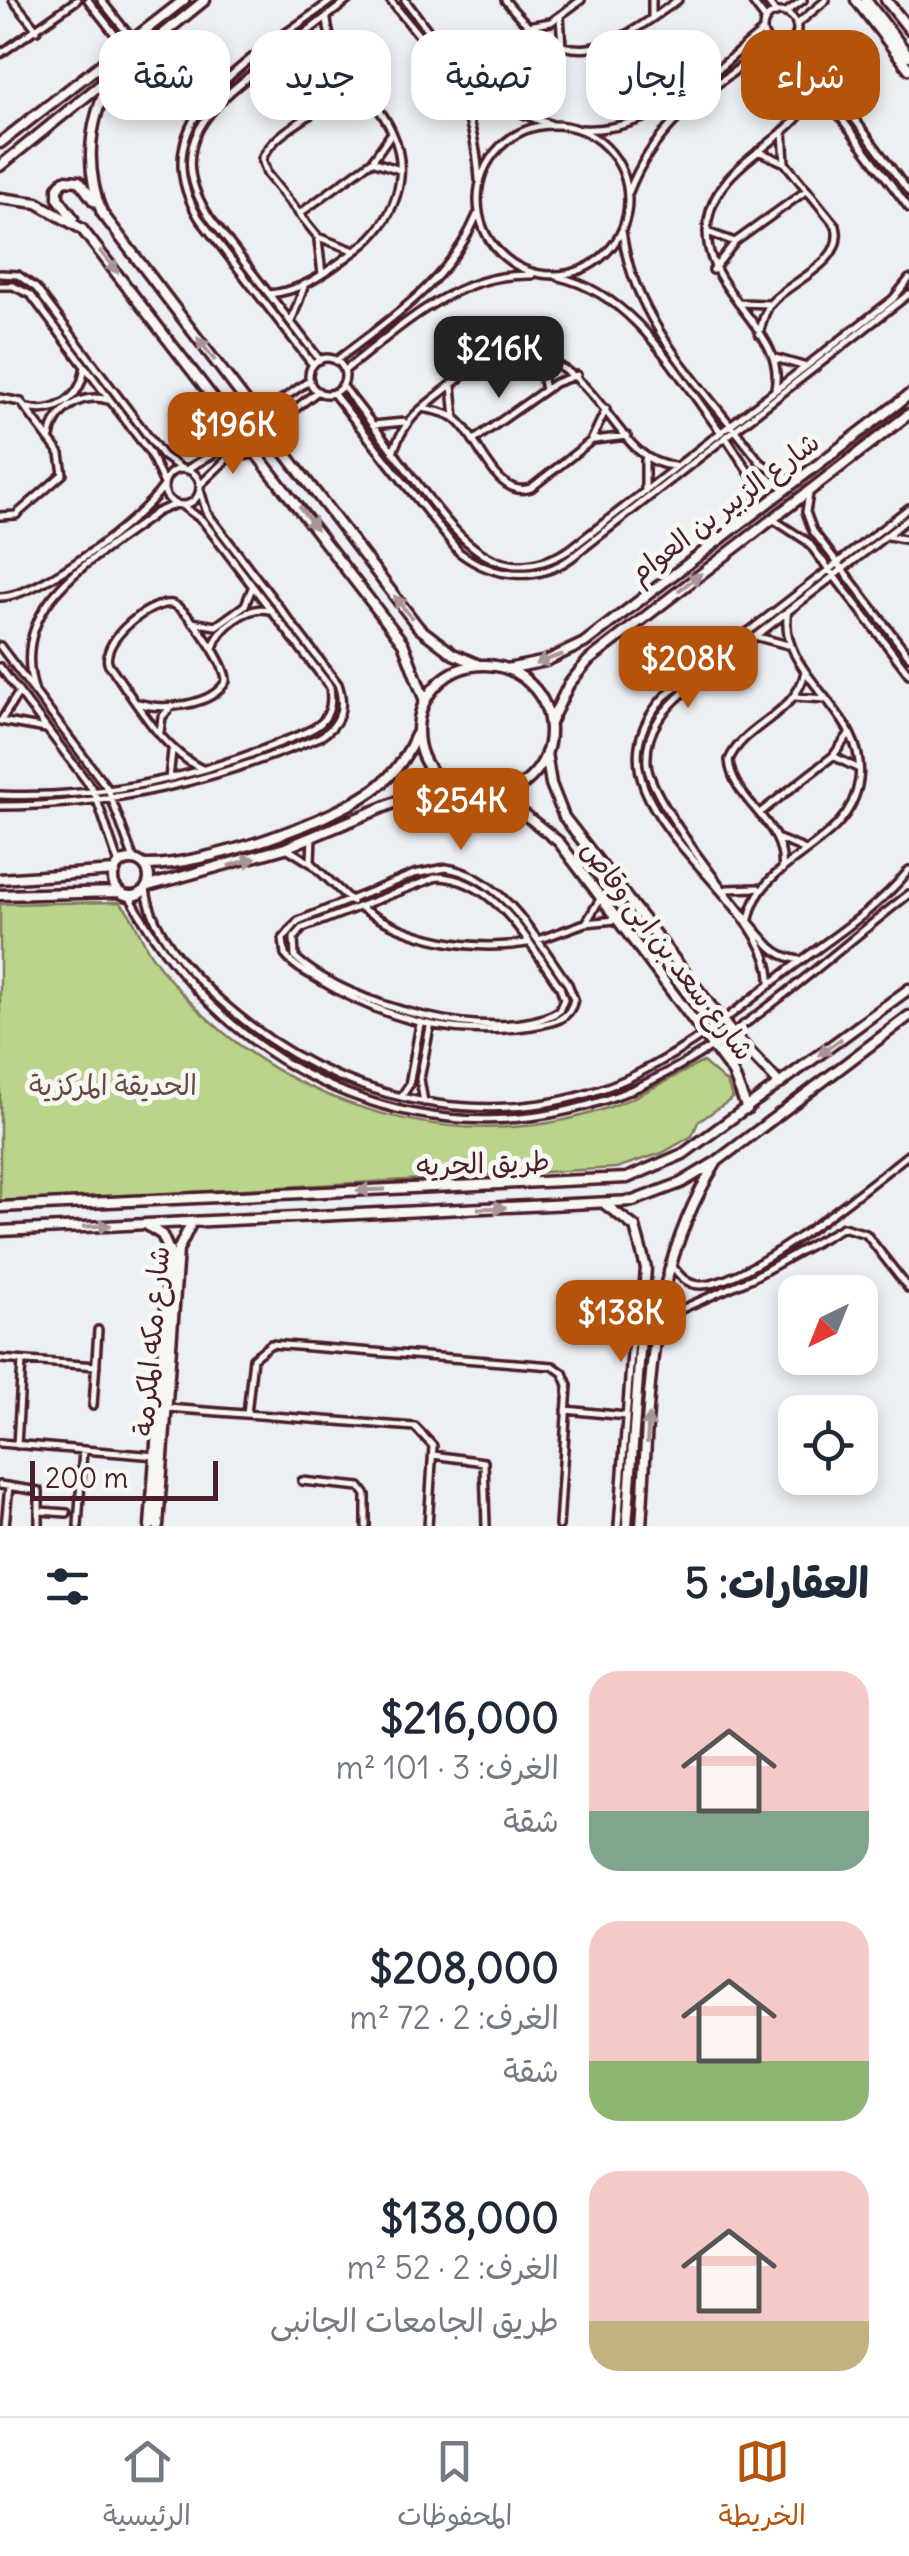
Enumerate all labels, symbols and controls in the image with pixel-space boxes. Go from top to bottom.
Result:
chip: شقة [99,30,230,120]
chip: جديد [250,30,391,120]
chip: تصفية [411,30,566,120]
chip: إيجار [586,30,721,120]
chip: شراء [741,30,880,120]
one-way arrow [98,249,119,274]
pin: $216K [429,316,569,401]
text: $216K [456,328,542,369]
one-way arrow [196,336,216,362]
pin: $196K [163,392,303,477]
text: $196K [190,404,276,445]
street label: شارع الزبير بن العوام [622,424,829,594]
one-way arrow [298,505,318,531]
one-way arrow [677,573,703,593]
one-way arrow [393,595,414,620]
pin: $208K [618,626,758,711]
text: $208K [641,638,735,679]
one-way arrow [534,652,564,667]
pin: $254K [391,768,531,853]
text: $254K [415,780,507,821]
street label: شارع سعد بن ابى وقاص [572,833,763,1069]
one-way arrow [228,853,258,868]
one-way arrow [817,1036,843,1056]
park label: الحديقة المركزية [29,1067,197,1103]
street label: طريق الحريه [416,1143,550,1183]
one-way arrow [355,1183,386,1199]
one-way arrow [476,1199,508,1215]
one-way arrow [82,1218,114,1234]
street label: شارع مكه المكرمة [125,1244,179,1438]
north arrow [778,1275,878,1375]
map controls [778,1275,878,1495]
pin: $138K [551,1280,691,1365]
text: $138K [578,1292,664,1333]
button: locate [778,1395,878,1495]
one-way arrow [640,1412,656,1444]
scale bar [30,1456,218,1500]
text: 200 m [45,1460,128,1496]
text: العقارات: 5 [685,1557,869,1609]
icon: filters [40,1559,95,1614]
text: $216,000 [380,1692,559,1744]
icon: home [669,1711,789,1831]
text: الغرف: 3 · 101 m² [336,1747,559,1788]
text: شقة [503,1800,559,1841]
text: $208,000 [369,1942,559,1994]
icon: home [669,1961,789,2081]
text: الغرف: 2 · 72 m² [350,1997,559,2038]
text: شقة [503,2050,559,2091]
text: $138,000 [380,2192,559,2244]
icon: home [669,2211,789,2331]
text: الغرف: 2 · 52 m² [347,2247,559,2288]
text: طريق الجامعات الجانبى [270,2300,559,2341]
tab: الرئيسية [103,2434,191,2540]
tab: المحفوظات [397,2434,512,2540]
tab: الخريطة [719,2434,806,2540]

